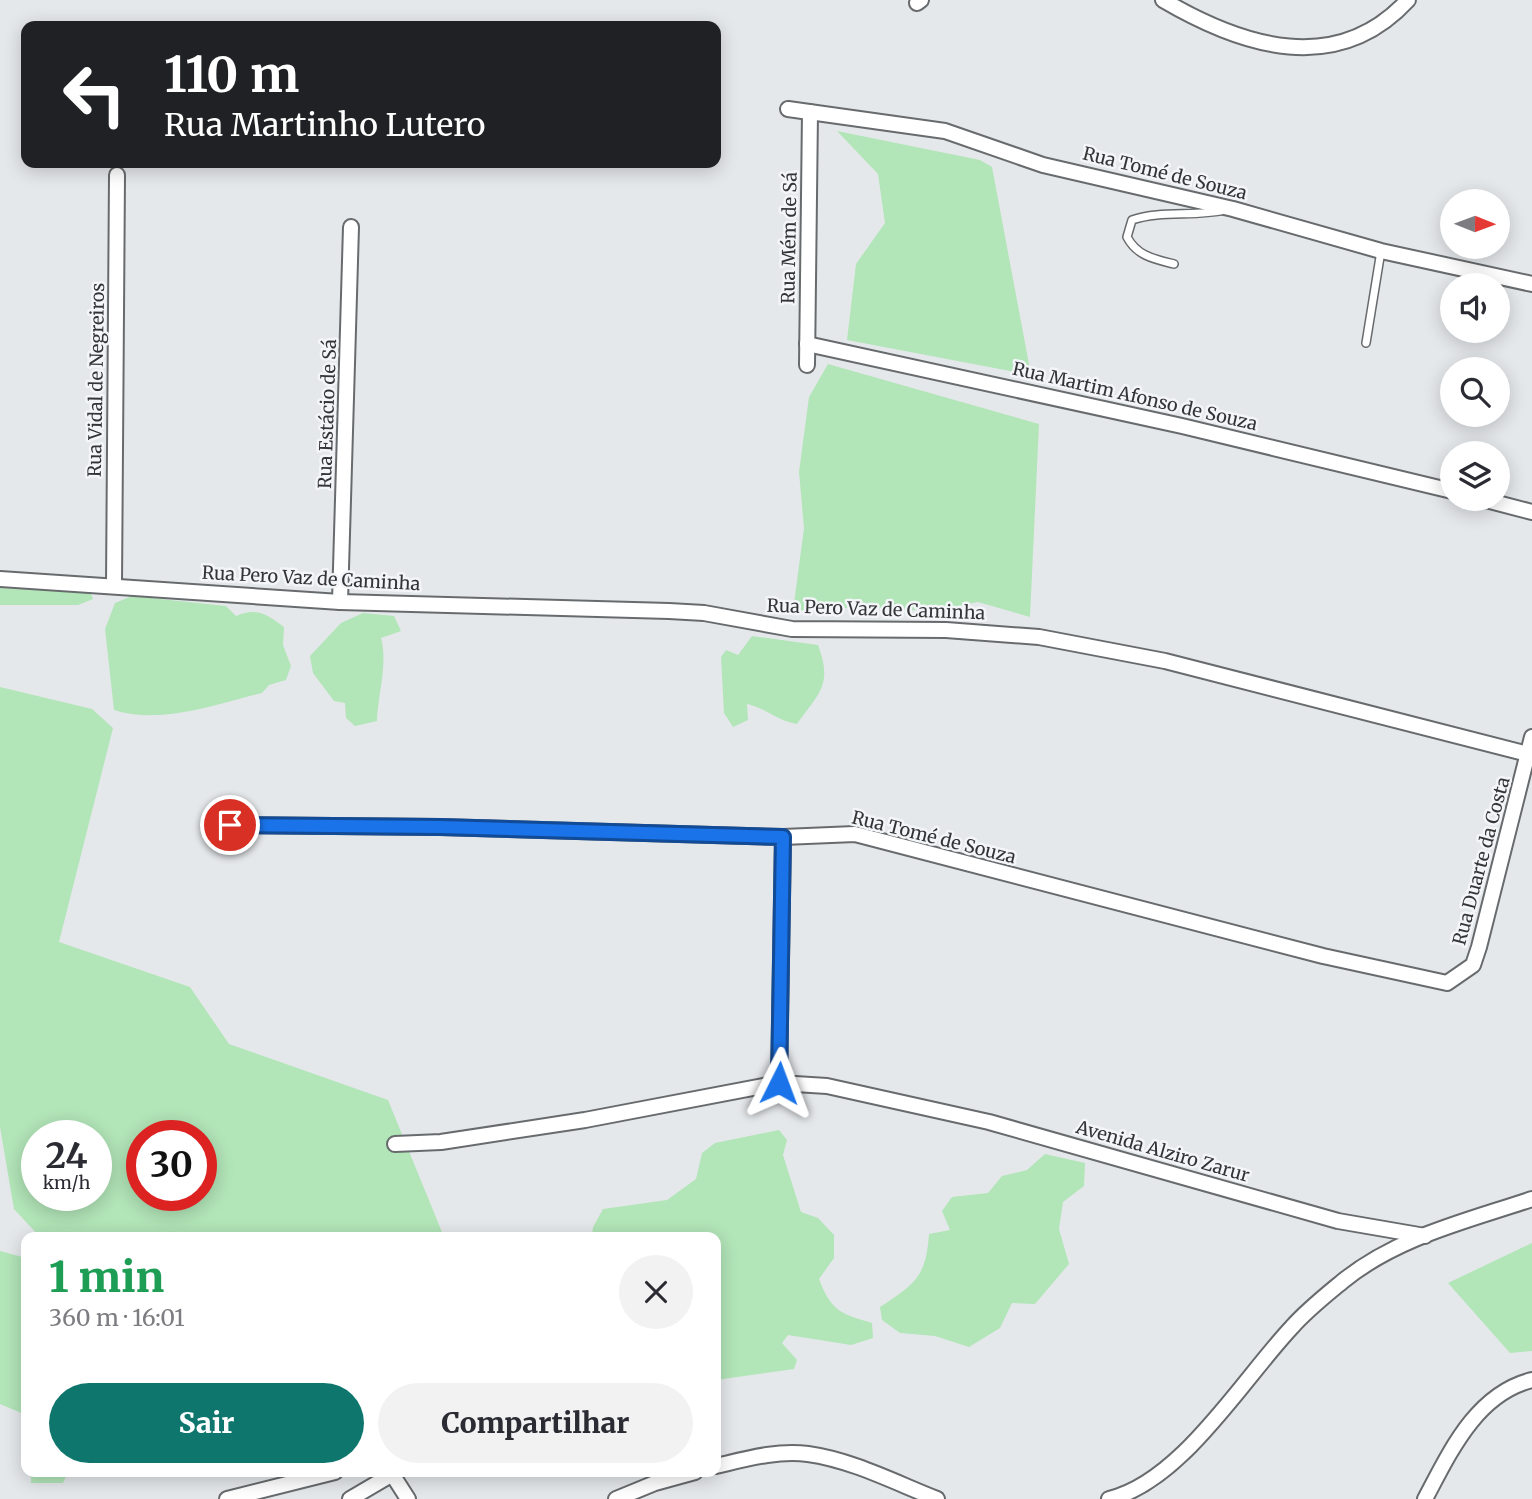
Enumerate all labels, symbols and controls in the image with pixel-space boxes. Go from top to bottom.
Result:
text: 110 m [164,44,299,105]
icon: left [49,49,140,140]
text: Rua Martinho Lutero [164,105,485,145]
street label: Rua Tomé de Souza [1080,141,1250,205]
street label: Rua Mém de Sá [776,171,802,304]
north arrow [1440,189,1510,259]
map controls [1440,189,1510,511]
button: sound [1440,273,1510,343]
street label: Rua Vidal de Negreiros [83,282,109,477]
street label: Rua Estácio de Sá [313,338,341,489]
street label: Rua Martim Afonso de Souza [1010,357,1260,435]
button: search [1440,357,1510,427]
button: layers [1440,441,1510,511]
street label: Rua Pero Vaz de Caminha [201,561,421,595]
street label: Rua Pero Vaz de Caminha [766,594,986,624]
street label: Rua Duarte da Costa [1447,774,1515,948]
pin [200,795,260,855]
street label: Rua Tomé de Souza [849,805,1019,869]
icon: arrive [211,806,249,844]
position arrow [742,1046,816,1120]
street label: Avenida Alziro Zarur [1073,1115,1252,1187]
speed limit sign: 30 [126,1120,217,1211]
text: 24 [45,1134,88,1178]
text: km/h [43,1171,90,1194]
text: 1 min [49,1251,164,1303]
button: close [619,1255,693,1329]
text: 360 m · 16:01 [49,1303,185,1332]
button: Sair [49,1383,364,1463]
button: Compartilhar [378,1383,693,1463]

